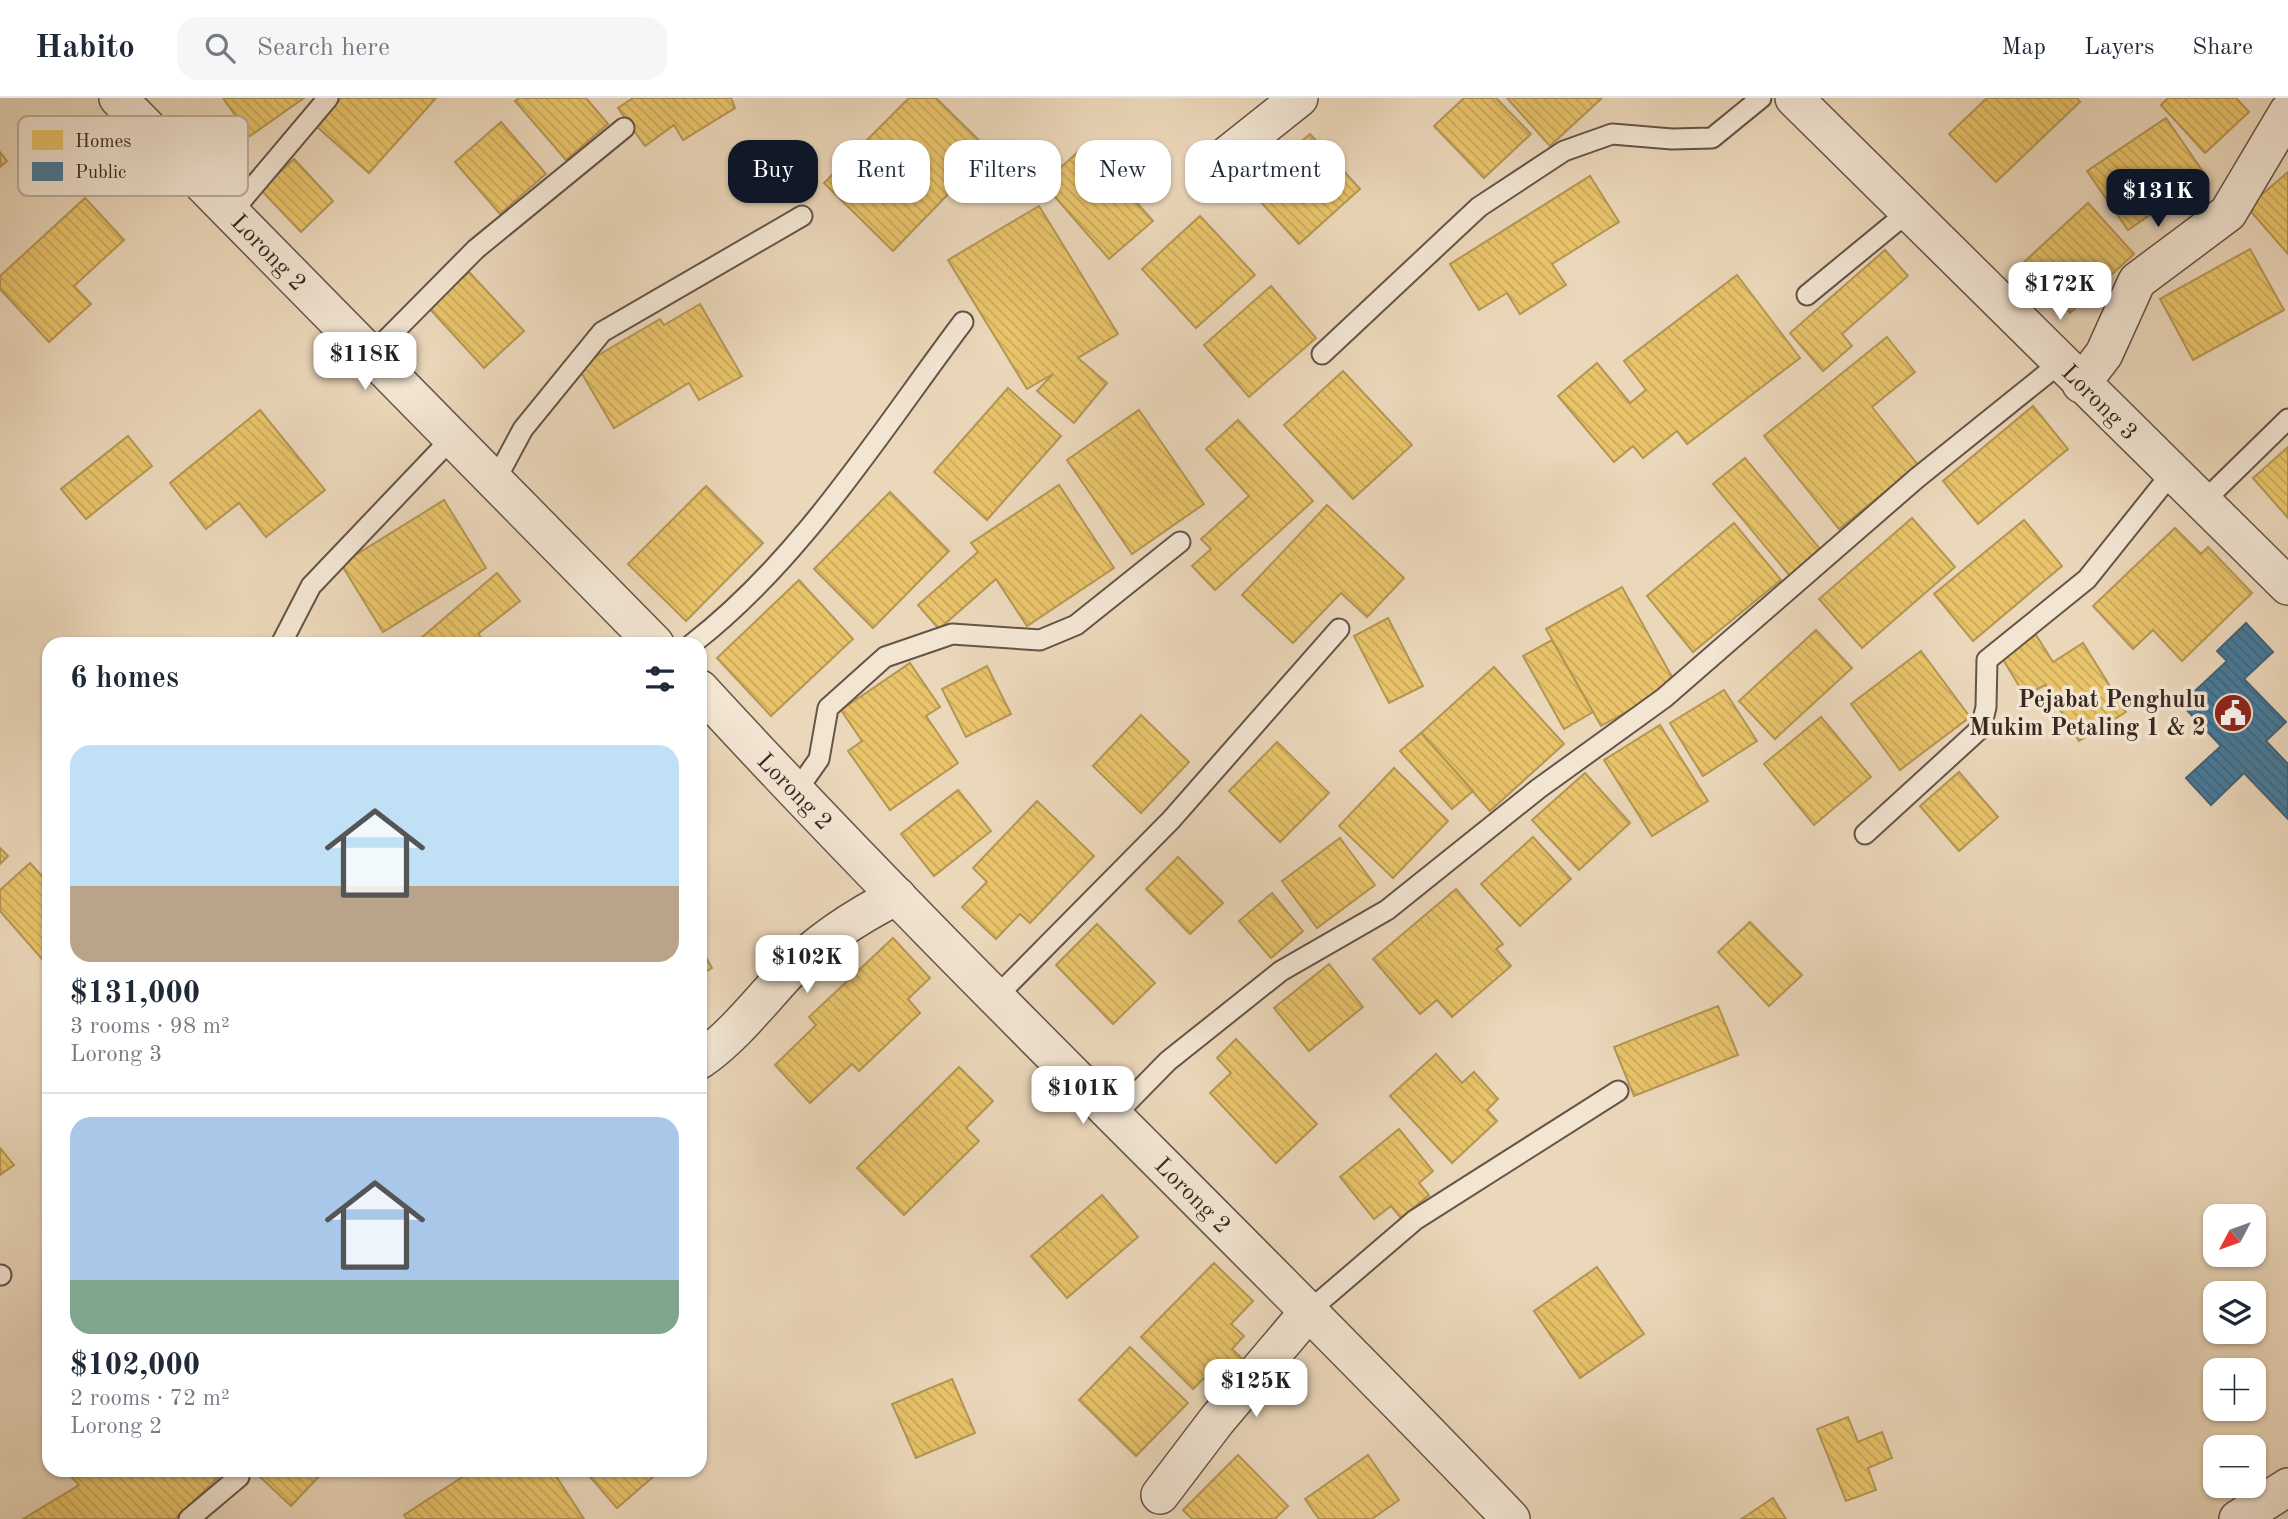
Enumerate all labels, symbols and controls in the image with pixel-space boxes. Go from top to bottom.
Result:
search box [177,17,667,80]
icon: search [201,29,239,67]
text: Habito [35,32,135,65]
text: Search here [257,35,390,61]
text: Map [2002,36,2046,60]
text: Layers [2084,36,2154,60]
text: Share [2192,36,2253,60]
legend [18,116,248,196]
text: Homes [75,133,131,152]
chip: Buy [728,140,818,203]
chip: Rent [832,140,930,203]
chip: Filters [944,140,1061,203]
chip: New [1075,140,1171,203]
chip: Apartment [1185,140,1345,203]
text: Public [75,164,126,183]
pin: $131K [2109,170,2207,229]
text: $131K [2122,180,2194,203]
street label: Lorong 2 [225,210,310,296]
pin: $172K [2011,262,2109,322]
text: $172K [2024,273,2096,296]
pin: $118K [316,332,414,392]
text: $118K [329,343,401,366]
street label: Lorong 3 [2056,361,2141,446]
icon: filters [641,660,679,698]
text: 6 homes [70,664,179,694]
place label: Pejabat Penghulu Mukim Petaling 1 & 2 [1969,689,2206,741]
public building icon: Pejabat Penghulu Mukim Petaling 1 & 2 [2212,692,2254,734]
street label: Lorong 2 [751,749,836,835]
icon: home [312,790,438,916]
pin: $102K [758,936,856,995]
text: $102K [771,946,843,969]
text: $131,000 [70,979,200,1009]
text: 3 rooms · 98 m² [70,1015,230,1038]
text: Lorong 3 [70,1043,162,1066]
pin: $101K [1034,1066,1132,1126]
text: $101K [1047,1077,1119,1100]
street label: Lorong 2 [1149,1154,1234,1239]
icon: home [312,1162,438,1288]
north arrow [2203,1204,2266,1267]
map controls [2203,1204,2266,1498]
button: layers [2203,1281,2266,1344]
text: $102,000 [70,1351,200,1381]
button: + [2203,1358,2266,1421]
pin: $125K [1207,1360,1305,1419]
text: $125K [1220,1370,1292,1393]
text: 2 rooms · 72 m² [70,1387,230,1410]
text: Lorong 2 [70,1415,162,1438]
button: − [2203,1435,2266,1498]

